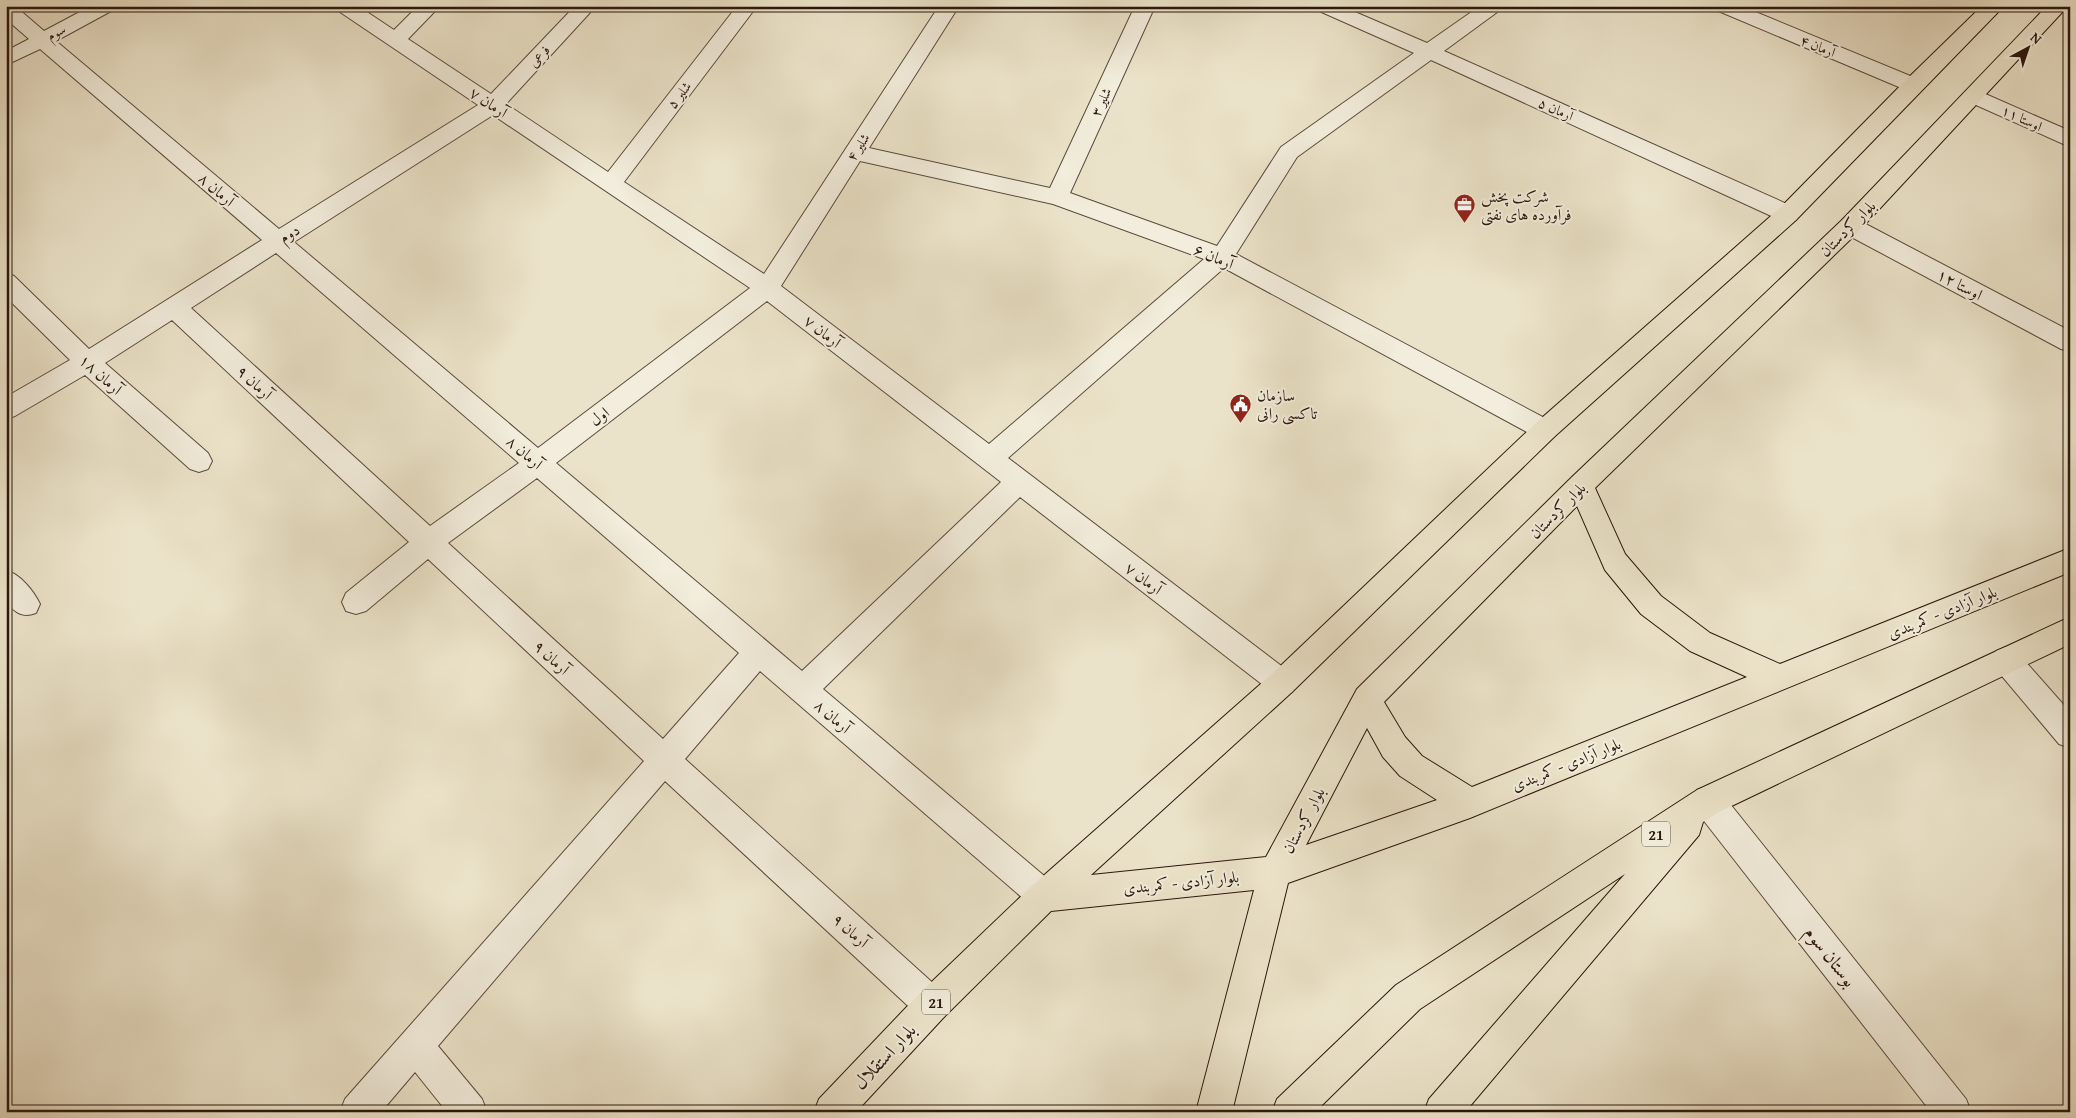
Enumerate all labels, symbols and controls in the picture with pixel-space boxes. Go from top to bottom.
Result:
street label: سوم [43,19,71,48]
north arrow [2004,22,2054,72]
text: N [2026,27,2047,49]
street label: آرمان ۴ [1797,30,1841,63]
street label: فرعی [524,40,554,72]
street label: شلیر ۵ [662,77,696,113]
street label: آرمان ۷ [465,80,514,124]
street label: شلیر ۳ [1086,84,1116,120]
street label: آرمان ۵ [1535,92,1579,126]
street label: اوستا ۱۱ [1998,100,2046,136]
street label: شلیر ۴ [842,129,874,165]
street label: آرمان ۸ [193,166,242,213]
place label: شرکت پخش فرآورده های نفتی [1481,184,1571,226]
office icon: شرکت پخش فرآورده های نفتی [1453,193,1477,224]
street label: بلوار کردستان [1813,194,1881,262]
street label: دوم [274,217,306,251]
street label: آرمان ۶ [1190,237,1239,276]
street label: اوستا ۱۲ [1933,262,1987,306]
street label: آرمان ۷ [799,309,848,354]
street label: آرمان ۱۸ [74,348,129,401]
street label: آرمان ۹ [232,359,280,406]
place label: سازمان تاکسی رانی [1257,383,1318,425]
public building icon: سازمان تاکسی رانی [1229,392,1253,423]
street label: اول [584,401,614,431]
street label: آرمان ۸ [501,429,550,476]
street label: بلوار کردستان [1523,476,1591,544]
street label: آرمان ۷ [1120,556,1169,601]
street label: بلوار آزادی - کمربندی [1884,579,2000,645]
street label: آرمان ۹ [529,634,577,681]
street label: آرمان ۸ [809,693,858,740]
street label: بلوار آزادی - کمربندی [1508,731,1624,797]
street label: بلوار کردستان [1275,783,1331,857]
road number: 21 [1642,822,1670,846]
street label: بلوار آزادی - کمربندی [1122,864,1240,900]
street label: آرمان ۹ [827,907,876,954]
street label: بوستان سوم [1796,919,1864,994]
road number: 21 [922,990,950,1014]
street label: بلوار استقلال [846,1017,922,1095]

